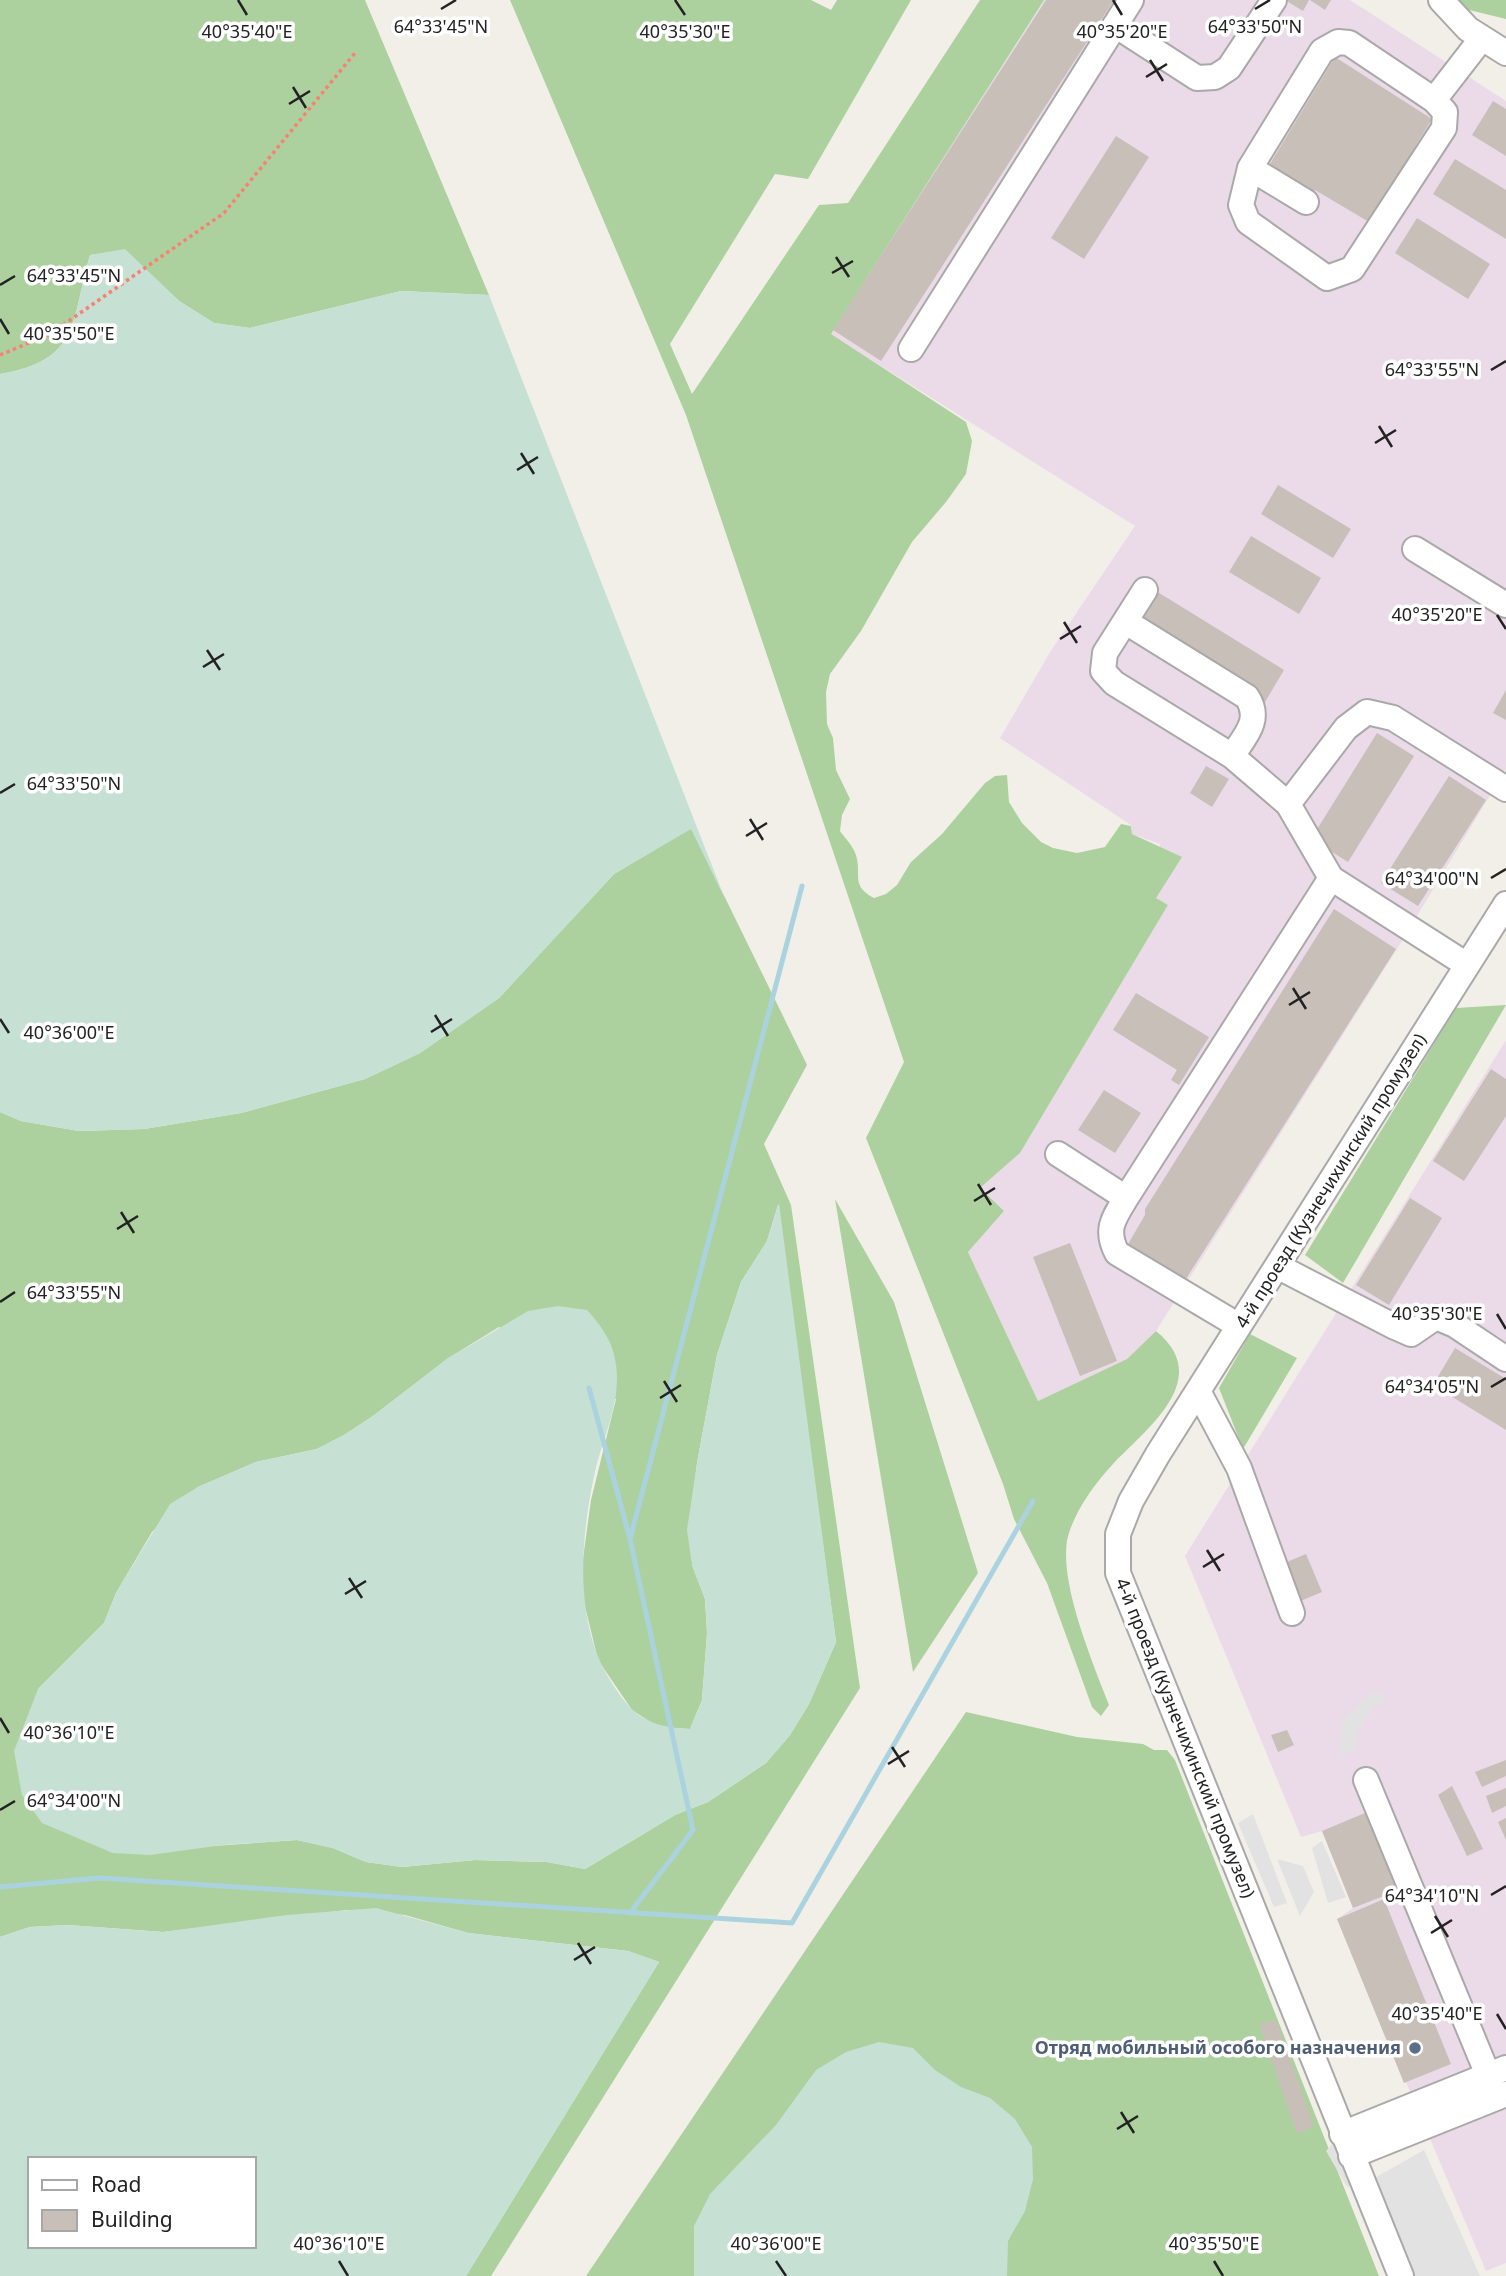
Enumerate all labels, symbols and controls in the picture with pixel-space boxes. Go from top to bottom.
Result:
text: 64°33'45"N [394,14,488,38]
text: 64°33'50"N [1208,14,1302,38]
text: 40°35'40"E [202,19,292,43]
text: 40°35'30"E [640,19,730,43]
text: 40°35'20"E [1077,19,1167,43]
text: 64°33'45"N [27,263,121,287]
text: 40°35'50"E [24,321,114,345]
text: 64°33'55"N [1385,357,1479,381]
text: 40°35'20"E [1392,602,1482,626]
text: 64°33'50"N [27,771,121,795]
text: 64°34'00"N [1385,866,1479,890]
text: 40°36'00"E [24,1020,114,1044]
street label: 4-й проезд (Кузнечихинский промузел) [1229,1029,1431,1332]
text: 64°33'55"N [27,1280,121,1304]
text: 40°35'30"E [1392,1301,1482,1325]
text: 64°34'05"N [1385,1374,1479,1398]
street label: 4-й проезд (Кузнечихинский промузел) [1111,1574,1261,1901]
text: 40°36'10"E [24,1720,114,1744]
text: 64°34'00"N [27,1788,121,1812]
text: 64°34'10"N [1385,1883,1479,1907]
text: 40°35'40"E [1392,2001,1482,2025]
place label: Отряд мобильный особого назначения [1035,2035,1401,2059]
marker: Отряд мобильный особого назначения [1407,2040,1423,2056]
legend [28,2157,256,2248]
text: Road [91,2170,141,2198]
text: Building [91,2205,173,2233]
text: 40°36'10"E [294,2231,384,2255]
text: 40°36'00"E [731,2231,821,2255]
text: 40°35'50"E [1169,2231,1259,2255]

